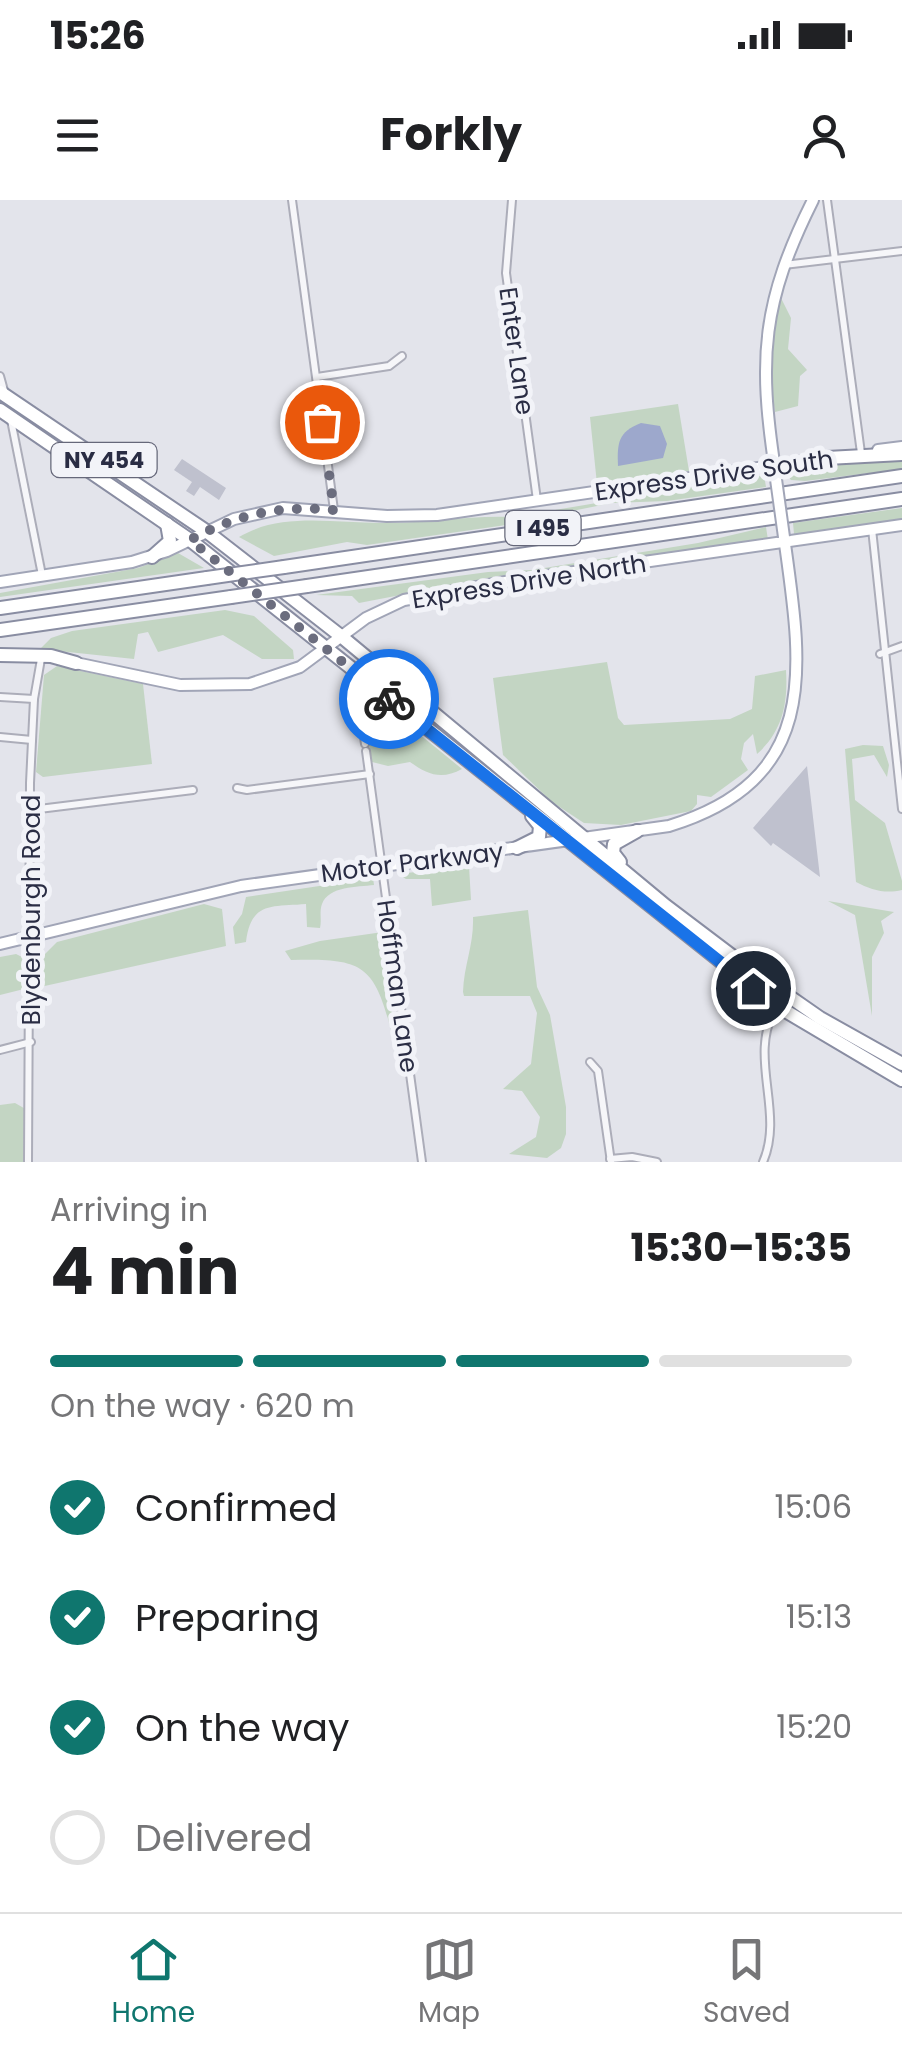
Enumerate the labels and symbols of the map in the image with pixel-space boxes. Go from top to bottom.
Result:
street label: Enter Lane [490,285,543,417]
pin [280,380,365,465]
street label: Express Drive South [593,441,836,510]
road number: NY 454 [52,443,156,477]
road number: I 495 [506,511,580,545]
street label: Express Drive North [409,546,649,617]
courier [339,649,439,749]
street label: Blydenburgh Road [14,795,49,1025]
street label: Motor Parkway [319,834,505,891]
street label: Hoffman Lane [368,897,427,1075]
pin [711,946,796,1031]

